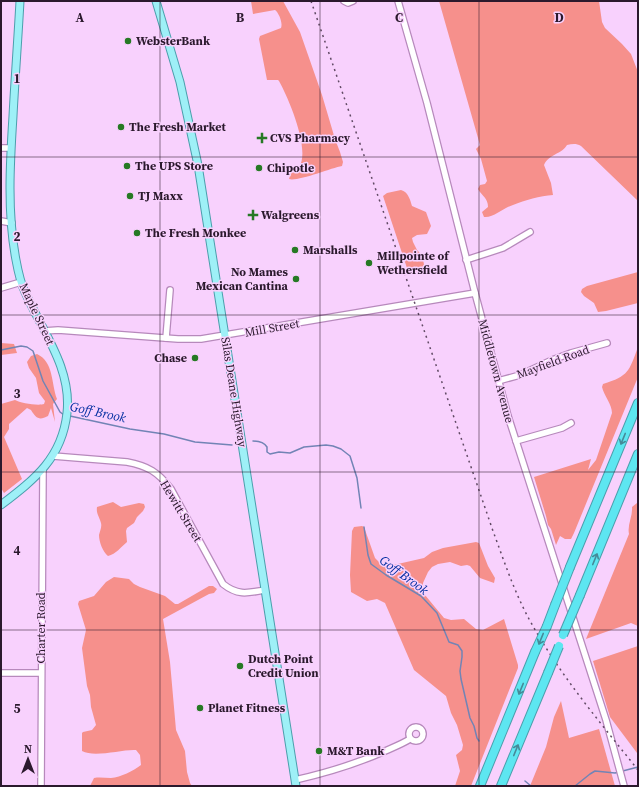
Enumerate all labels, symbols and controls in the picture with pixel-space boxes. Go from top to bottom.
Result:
text: A [76,9,85,26]
text: B [236,9,245,26]
text: C [395,9,403,26]
text: D [554,9,564,26]
place label: WebsterBank [136,33,211,49]
marker: WebsterBank [123,36,133,46]
text: 1 [13,70,21,87]
place label: The Fresh Market [129,119,227,135]
marker: The Fresh Market [116,122,126,132]
place label: CVS Pharmacy [270,130,351,146]
marker: CVS Pharmacy [257,133,267,143]
place label: The UPS Store [135,158,213,174]
place label: Chipotle [267,160,314,176]
marker: The UPS Store [122,161,132,171]
marker: Chipotle [254,163,264,173]
place label: TJ Maxx [138,188,183,204]
marker: TJ Maxx [125,191,135,201]
place label: Walgreens [261,207,320,223]
marker: Walgreens [248,210,258,220]
place label: The Fresh Monkee [145,225,246,241]
text: 2 [13,228,21,245]
marker: The Fresh Monkee [132,228,142,238]
place label: Marshalls [303,242,358,258]
marker: Marshalls [290,245,300,255]
place label: Millpointe of Wethersfield [377,248,450,278]
marker: Millpointe of Wethersfield [364,258,374,268]
place label: No Mames Mexican Cantina [196,264,289,294]
marker: No Mames Mexican Cantina [291,274,301,284]
street label: Maple Street [16,280,58,348]
street label: Mill Street [243,315,301,341]
street label: Middletown Avenue [474,317,518,425]
street label: Silas Deane Highway [217,336,251,449]
street label: Mayfield Road [514,341,592,383]
place label: Chase [154,350,187,366]
marker: Chase [190,353,200,363]
text: 3 [13,385,21,402]
water label: Goff Brook [69,398,128,426]
one-way arrow [619,432,627,444]
street label: Hewitt Street [156,477,206,545]
text: 4 [13,542,21,559]
water label: Goff Brook [376,551,433,599]
one-way arrow [591,554,599,566]
street label: Charter Road [33,592,49,664]
one-way arrow [537,633,544,645]
place label: Dutch Point Credit Union [248,651,319,681]
marker: Dutch Point Credit Union [235,661,245,671]
one-way arrow [516,682,524,694]
text: 5 [13,700,21,717]
place label: Planet Fitness [208,700,286,716]
marker: Planet Fitness [195,703,205,713]
north arrow [8,739,48,779]
text: N [24,742,32,757]
place label: M&T Bank [327,743,385,759]
one-way arrow [513,744,521,756]
marker: M&T Bank [314,746,324,756]

